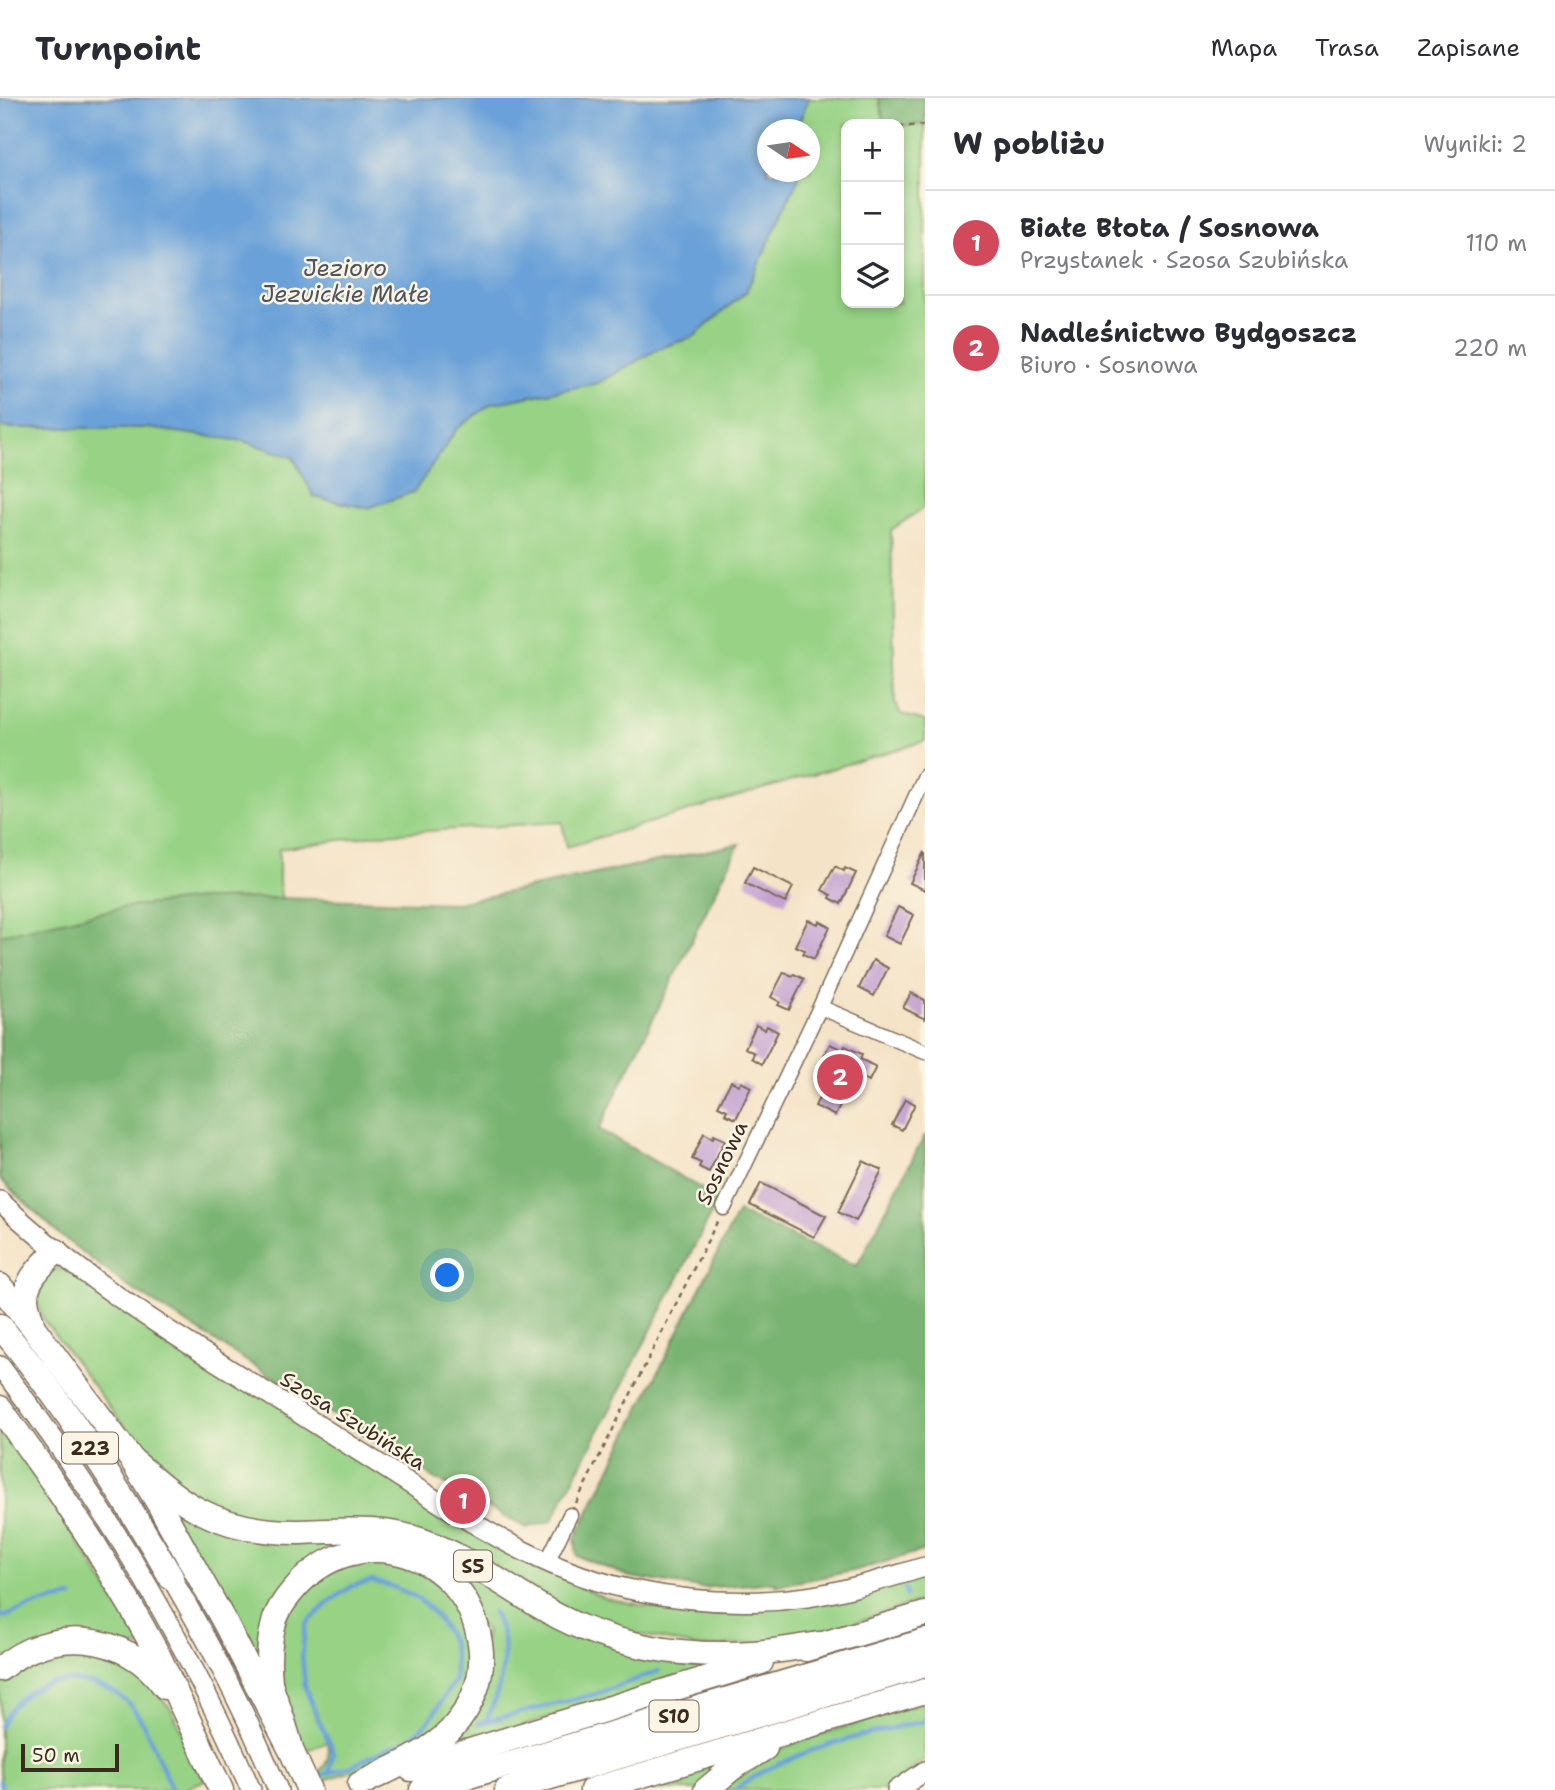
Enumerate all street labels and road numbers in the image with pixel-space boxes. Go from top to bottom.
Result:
street label: Sosnowa [690,1116,754,1210]
street label: Szosa Szubińska [275,1365,431,1477]
road number: 223 [62,1432,118,1464]
road number: S5 [454,1550,492,1582]
road number: S10 [650,1700,698,1732]

